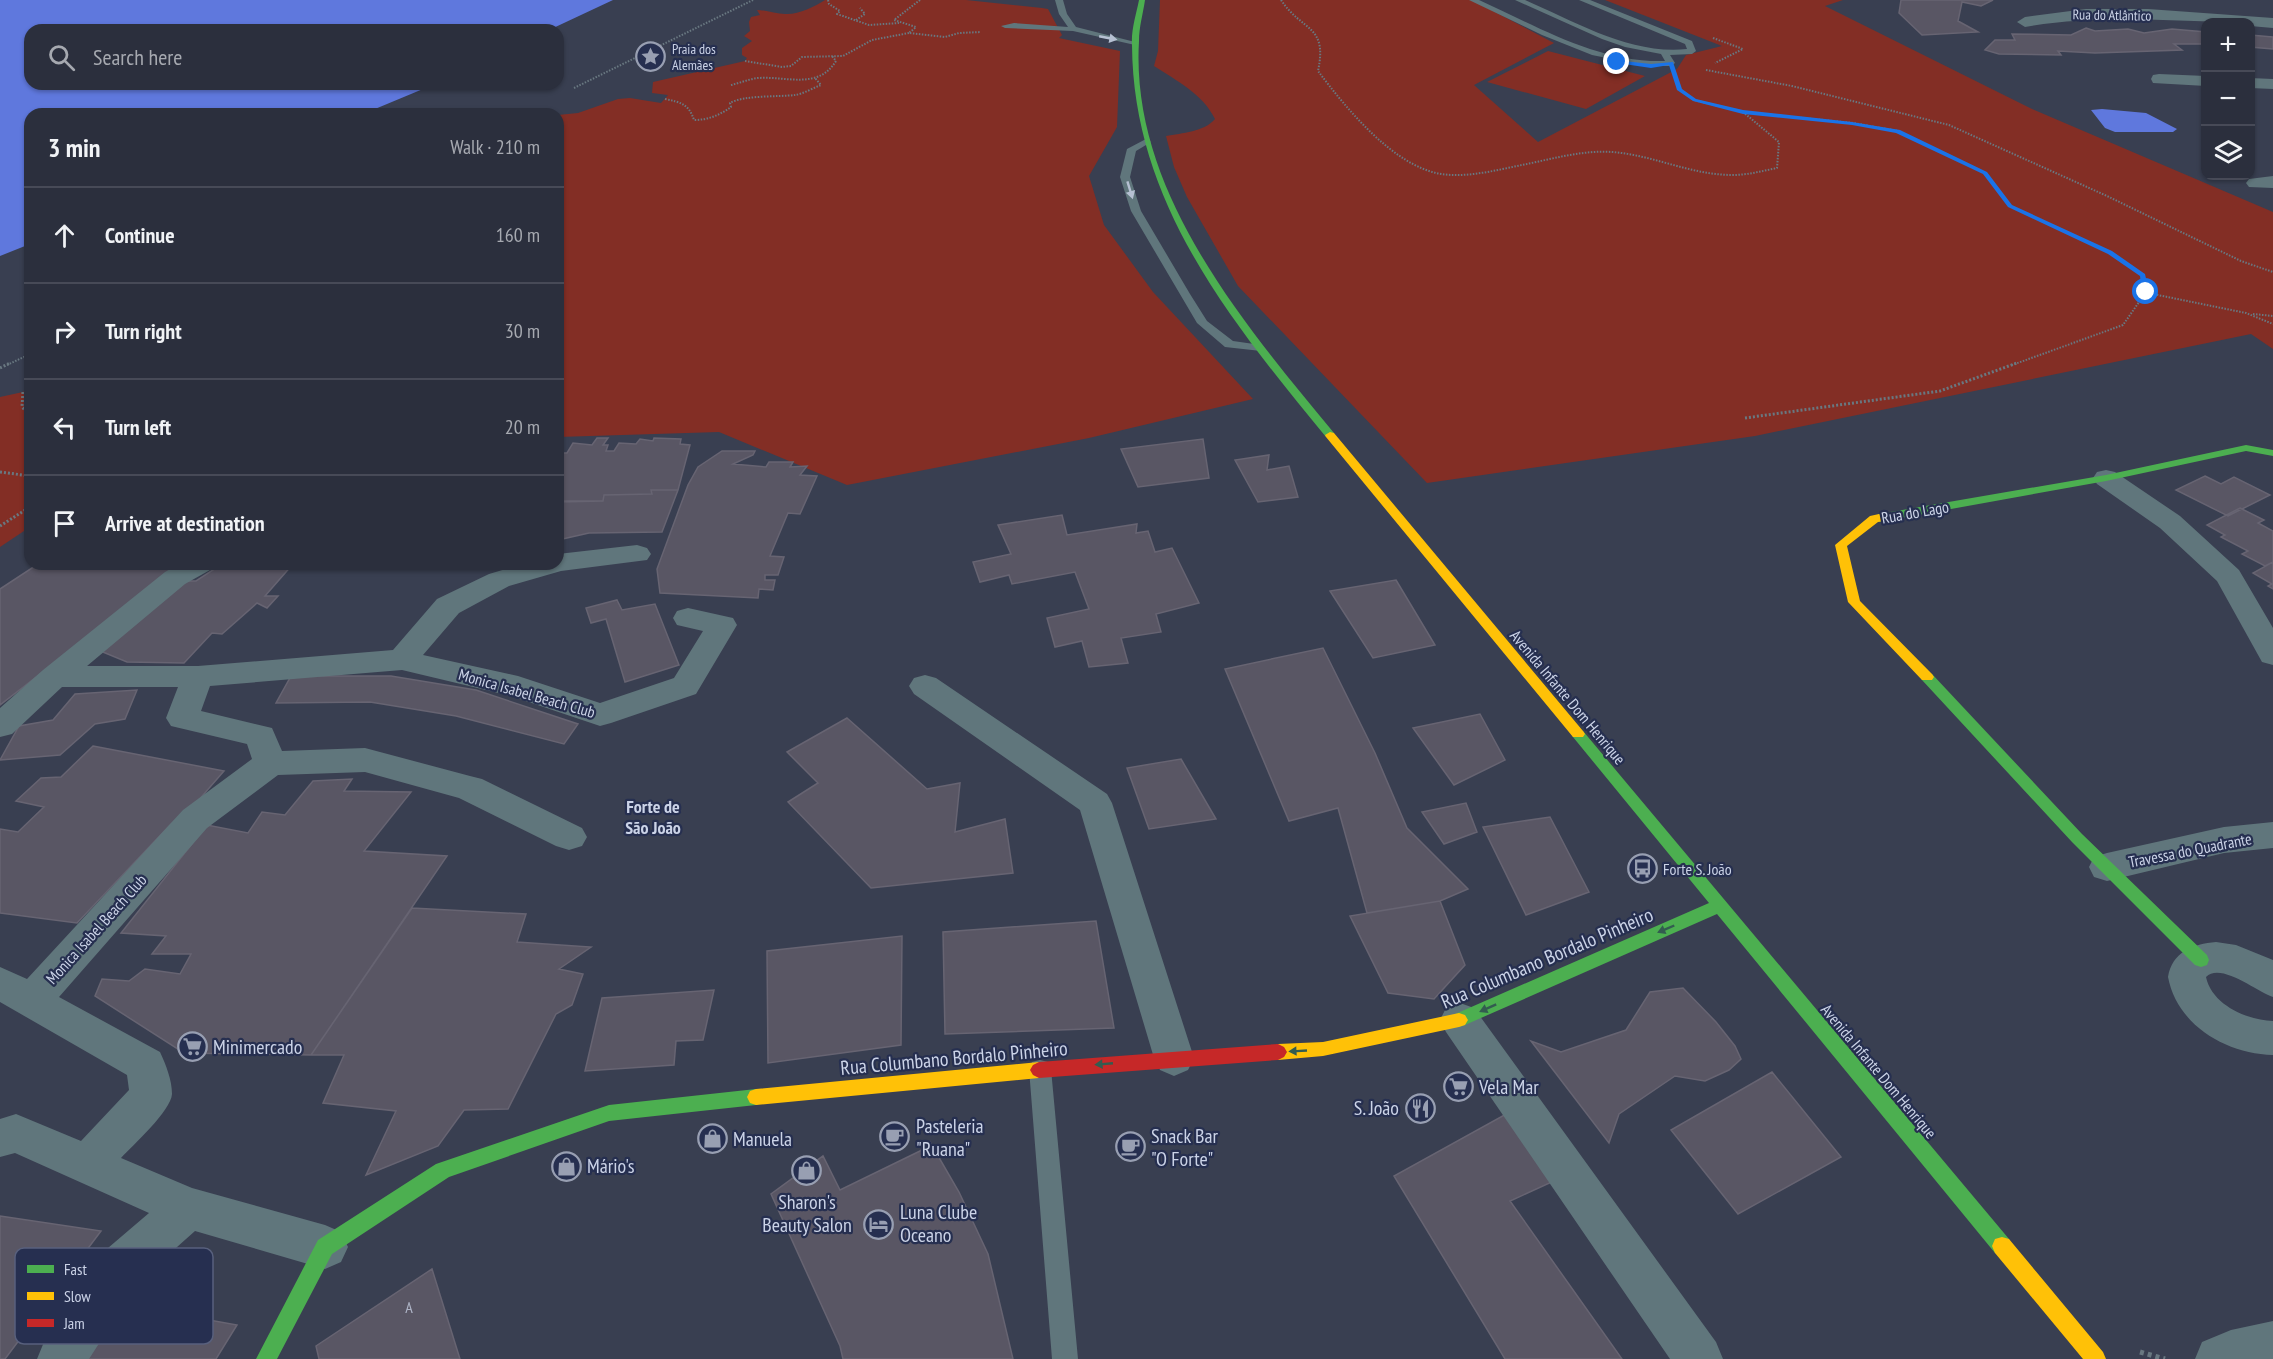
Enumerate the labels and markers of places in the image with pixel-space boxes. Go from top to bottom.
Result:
place label: Praia dos Alemães [672,40,716,74]
place icon: Praia dos Alemães [635,41,667,73]
bus stop icon: Forte S. João [1626,853,1658,885]
place label: Forte S. João [1663,859,1732,879]
supermarket icon: Minimercado [176,1031,208,1063]
place label: Minimercado [213,1034,302,1060]
supermarket icon: Vela Mar [1442,1071,1474,1103]
place label: Vela Mar [1478,1074,1539,1100]
restaurant icon: S. João [1404,1092,1436,1124]
place label: S. João [1354,1095,1399,1121]
place label: Pasteleria "Ruana" [916,1113,984,1162]
cafe icon: Pasteleria "Ruana" [879,1121,911,1153]
shop icon: Manuela [696,1123,728,1155]
place label: Snack Bar "O Forte" [1151,1123,1218,1172]
place label: Manuela [733,1126,792,1152]
cafe icon: Snack Bar "O Forte" [1114,1131,1146,1163]
shop icon: Mário's [550,1150,582,1182]
place label: Mário's [587,1153,635,1179]
shop icon: Sharon's Beauty Salon [791,1155,823,1187]
place label: Sharon's Beauty Salon [762,1189,852,1238]
place label: Luna Clube Oceano [900,1199,977,1248]
hotel icon: Luna Clube Oceano [863,1208,895,1240]

